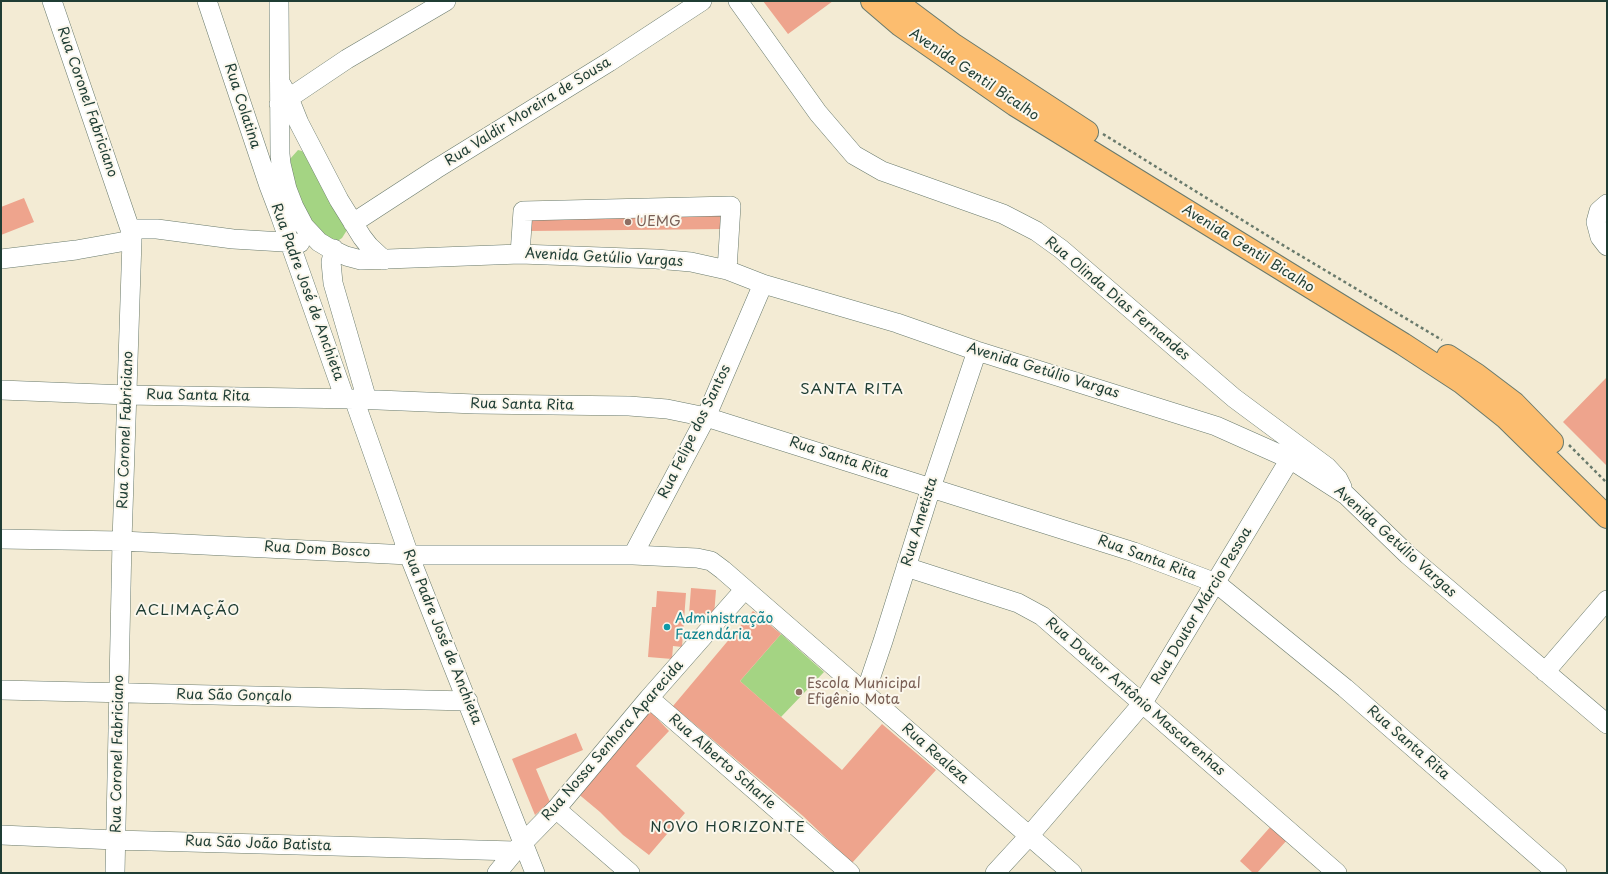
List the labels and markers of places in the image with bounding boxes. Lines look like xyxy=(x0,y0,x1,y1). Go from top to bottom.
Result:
place label: UEMG xyxy=(636,214,681,230)
marker: UEMG xyxy=(623,217,633,227)
place label: Administração Fazendária xyxy=(675,611,773,644)
marker: Administração Fazendária xyxy=(662,622,672,632)
place label: Escola Municipal Efigênio Mota xyxy=(807,676,921,708)
marker: Escola Municipal Efigênio Mota xyxy=(794,687,804,697)

